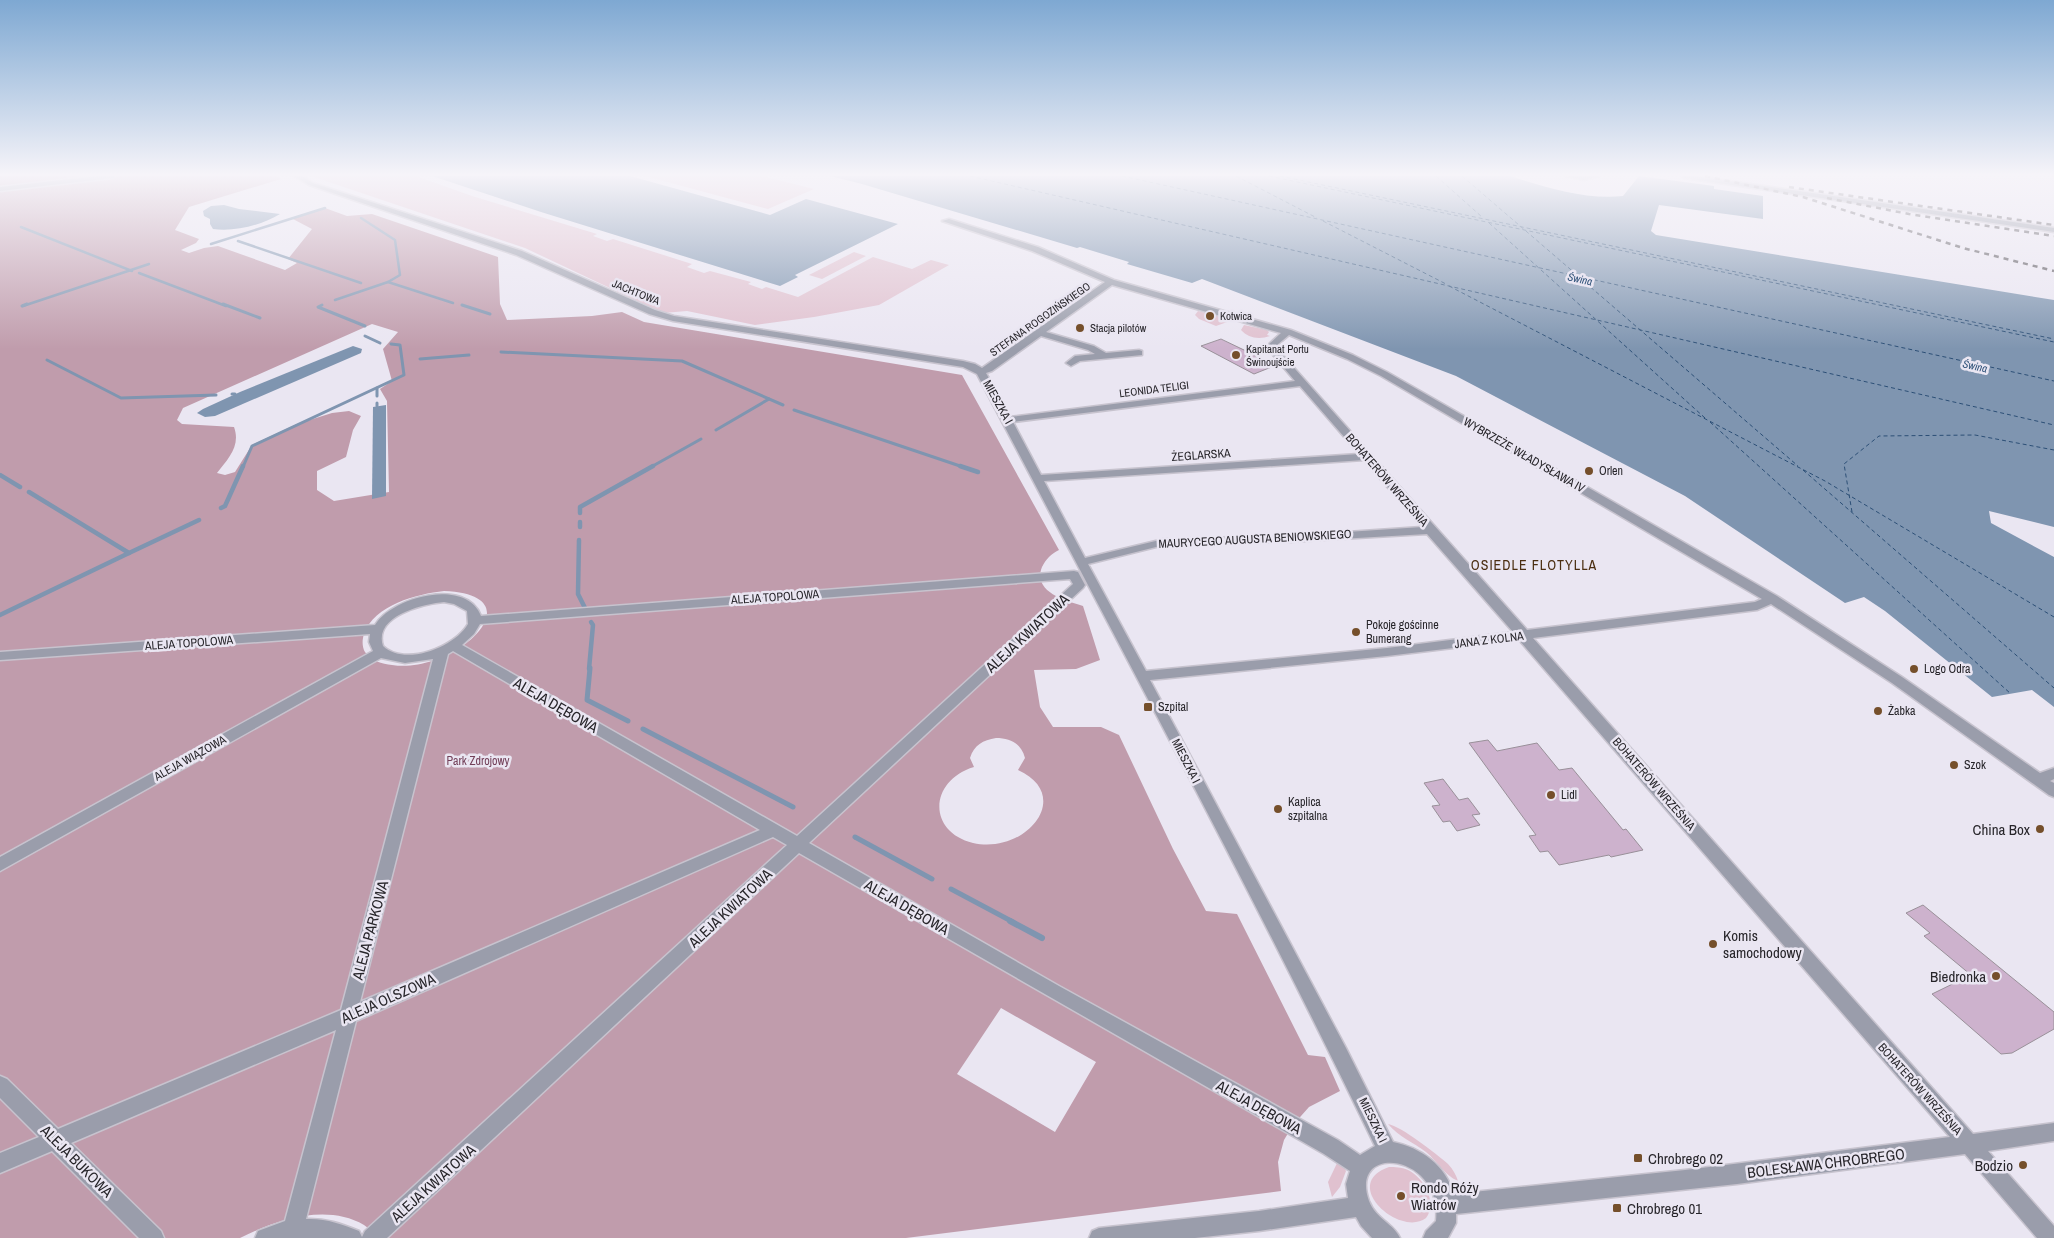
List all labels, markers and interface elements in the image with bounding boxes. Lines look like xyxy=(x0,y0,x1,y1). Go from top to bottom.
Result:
water label: Świna xyxy=(1566,270,1594,288)
street label: JACHTOWA xyxy=(610,276,663,308)
street label: STEFANA ROGOZIŃSKIEGO xyxy=(987,279,1093,359)
place label: Kotwica xyxy=(1220,309,1252,323)
marker: Kotwica xyxy=(1204,310,1216,322)
place label: Stacja pilotów xyxy=(1090,321,1147,335)
marker: Stacja pilotów xyxy=(1074,322,1086,334)
place label: Kapitanat Portu Świnoujście xyxy=(1246,342,1309,369)
marker: Kapitanat Portu Świnoujście xyxy=(1230,349,1242,361)
water label: Świna xyxy=(1961,357,1989,375)
street label: MIESZKA I xyxy=(979,377,1017,427)
street label: LEONIDA TELIGI xyxy=(1118,378,1190,400)
street label: WYBRZEŻE WŁADYSŁAWA IV xyxy=(1460,414,1588,497)
street label: BOHATERÓW WRZEŚNIA xyxy=(1342,430,1432,530)
street label: ŻEGLARSKA xyxy=(1171,445,1231,465)
place label: Orlen xyxy=(1599,463,1623,479)
marker: Orlen xyxy=(1583,465,1595,477)
street label: MAURYCEGO AUGUSTA BENIOWSKIEGO xyxy=(1158,526,1352,552)
district label: OSIEDLE FLOTYLLA xyxy=(1471,556,1597,574)
street label: ALEJA TOPOLOWA xyxy=(729,586,820,608)
street label: ALEJA KWIATOWA xyxy=(980,588,1074,678)
place label: Pokoje gościnne Bumerang xyxy=(1366,617,1439,647)
marker: Pokoje gościnne Bumerang xyxy=(1350,626,1362,638)
street label: JANA Z KOLNA xyxy=(1454,628,1525,652)
street label: ALEJA TOPOLOWA xyxy=(143,632,234,654)
place label: Logo Odra xyxy=(1924,661,1971,677)
marker: Logo Odra xyxy=(1908,663,1920,675)
street label: ALEJA DĘBOWA xyxy=(509,672,603,738)
place label: Szpital xyxy=(1158,699,1188,715)
marker: Szpital xyxy=(1142,701,1154,713)
place label: Żabka xyxy=(1888,703,1916,719)
marker: Żabka xyxy=(1872,705,1884,717)
street label: ALEJA WIĄZOWA xyxy=(150,731,229,785)
street label: BOHATERÓW WRZEŚNIA xyxy=(1609,734,1699,834)
street label: MIESZKA I xyxy=(1168,736,1204,786)
park label: Park Zdrojowy xyxy=(447,753,510,769)
place label: Szok xyxy=(1964,757,1986,773)
marker: Szok xyxy=(1948,759,1960,771)
place label: Lidl xyxy=(1561,787,1577,803)
marker: Lidl xyxy=(1545,789,1557,801)
place label: Kaplica szpitalna xyxy=(1288,794,1328,824)
marker: Kaplica szpitalna xyxy=(1272,803,1284,815)
place label: China Box xyxy=(1973,819,2031,840)
marker: China Box xyxy=(2034,823,2046,835)
street label: ALEJA KWIATOWA xyxy=(683,863,777,953)
street label: ALEJA DĘBOWA xyxy=(860,874,954,940)
street label: ALEJA PARKOWA xyxy=(346,877,394,983)
place label: Komis samochodowy xyxy=(1723,925,1802,963)
marker: Komis samochodowy xyxy=(1707,938,1719,950)
place label: Biedronka xyxy=(1930,966,1986,987)
street label: ALEJA OLSZOWA xyxy=(336,967,439,1029)
marker: Biedronka xyxy=(1990,970,2002,982)
street label: BOHATERÓW WRZEŚNIA xyxy=(1874,1040,1966,1139)
street label: ALEJA DĘBOWA xyxy=(1212,1074,1306,1139)
street label: MIESZKA I xyxy=(1355,1095,1391,1145)
street label: ALEJA BUKOWA xyxy=(35,1119,118,1202)
street label: ALEJA KWIATOWA xyxy=(385,1139,480,1227)
street label: BOLESŁAWA CHROBREGO xyxy=(1746,1143,1906,1183)
place label: Chrobrego 02 xyxy=(1648,1148,1723,1169)
marker: Chrobrego 02 xyxy=(1632,1152,1644,1164)
place label: Bodzio xyxy=(1975,1155,2013,1176)
marker: Bodzio xyxy=(2017,1159,2029,1171)
place label: Rondo Róży Wiatrów xyxy=(1411,1177,1480,1215)
marker: Rondo Róży Wiatrów xyxy=(1395,1190,1407,1202)
place label: Chrobrego 01 xyxy=(1627,1198,1702,1219)
marker: Chrobrego 01 xyxy=(1611,1202,1623,1214)

